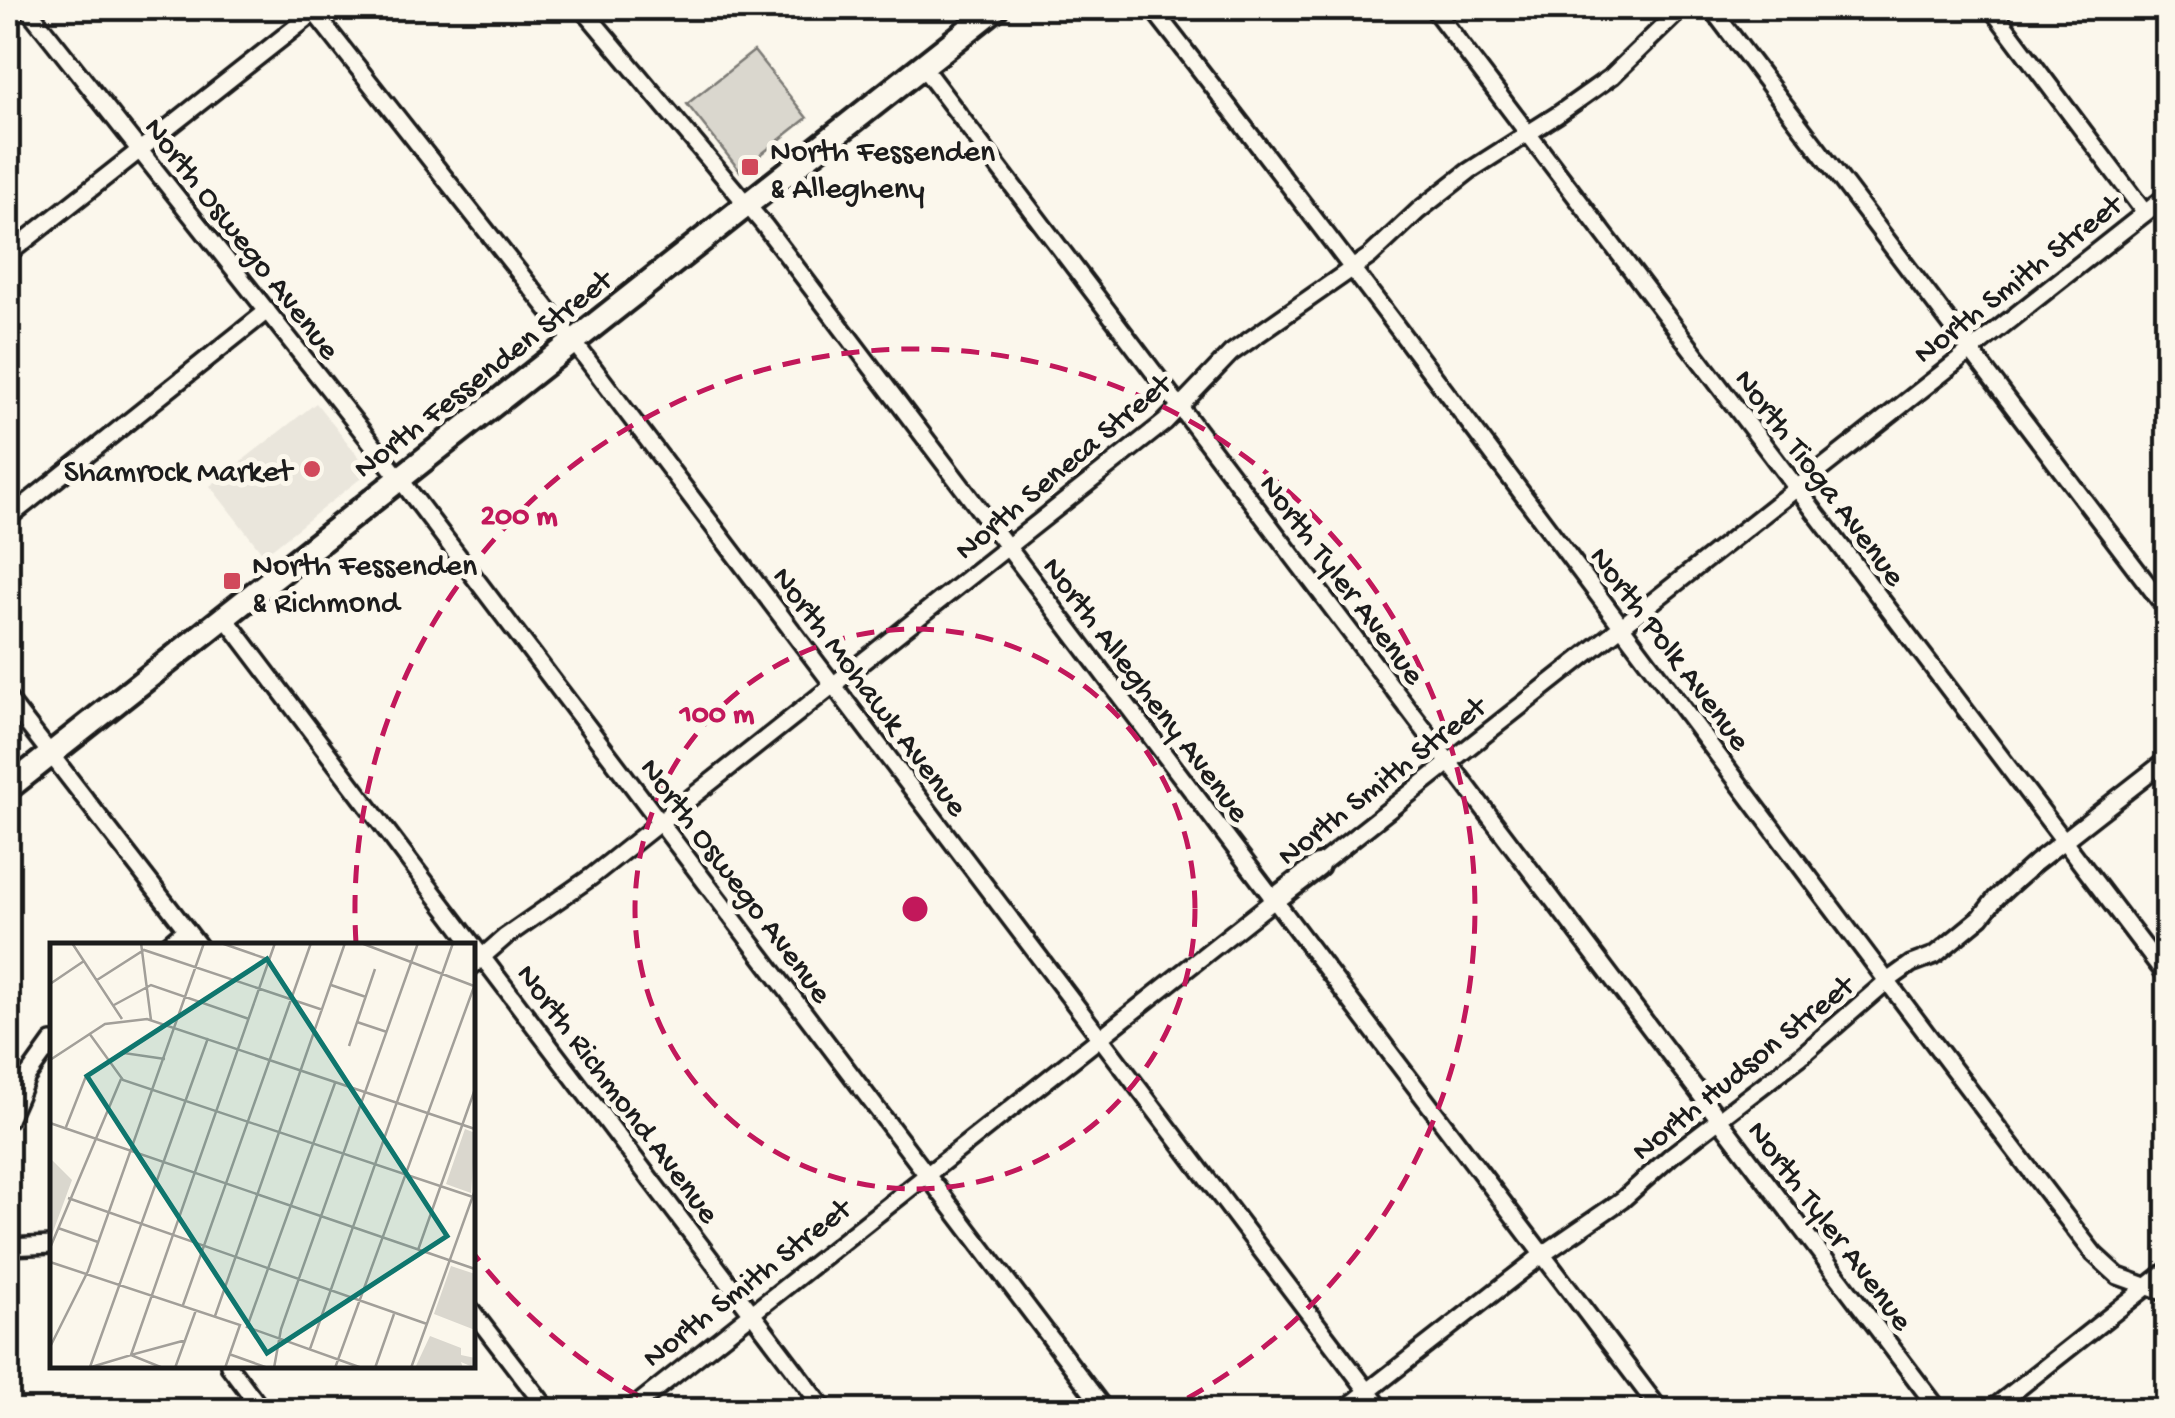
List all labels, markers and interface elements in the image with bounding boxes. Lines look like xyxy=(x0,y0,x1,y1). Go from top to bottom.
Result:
street label: North Oswego Avenue xyxy=(133,111,347,369)
place label: North Fessenden & Allegheny xyxy=(770,135,995,210)
marker: North Fessenden & Allegheny xyxy=(739,156,761,178)
street label: North Smith Street xyxy=(1907,186,2133,374)
street label: North Fessenden Street xyxy=(347,261,623,489)
street label: North Tioga Avenue xyxy=(1724,363,1912,596)
street label: North Seneca Street xyxy=(948,365,1183,571)
place label: Shamrock Market xyxy=(64,455,295,493)
marker: Shamrock Market xyxy=(301,458,323,480)
street label: North Tyler Avenue xyxy=(1249,468,1432,694)
text: 200 m xyxy=(480,501,558,536)
street label: North Polk Avenue xyxy=(1579,540,1758,760)
place label: North Fessenden & Richmond xyxy=(252,549,477,624)
street label: North Allegheny Avenue xyxy=(1032,551,1257,832)
street label: North Mohawk Avenue xyxy=(762,560,975,826)
marker: North Fessenden & Richmond xyxy=(221,570,243,592)
street label: North Smith Street xyxy=(1271,688,1497,876)
text: 100 m xyxy=(679,699,755,734)
street label: North Oswego Avenue xyxy=(629,752,839,1013)
centre of rings xyxy=(897,891,933,927)
inset map xyxy=(50,943,475,1368)
street label: North Richmond Avenue xyxy=(506,958,726,1233)
street label: North Hudson Street xyxy=(1625,967,1865,1171)
street label: North Tyler Avenue xyxy=(1737,1114,1920,1340)
street label: North Smith Street xyxy=(636,1190,862,1378)

